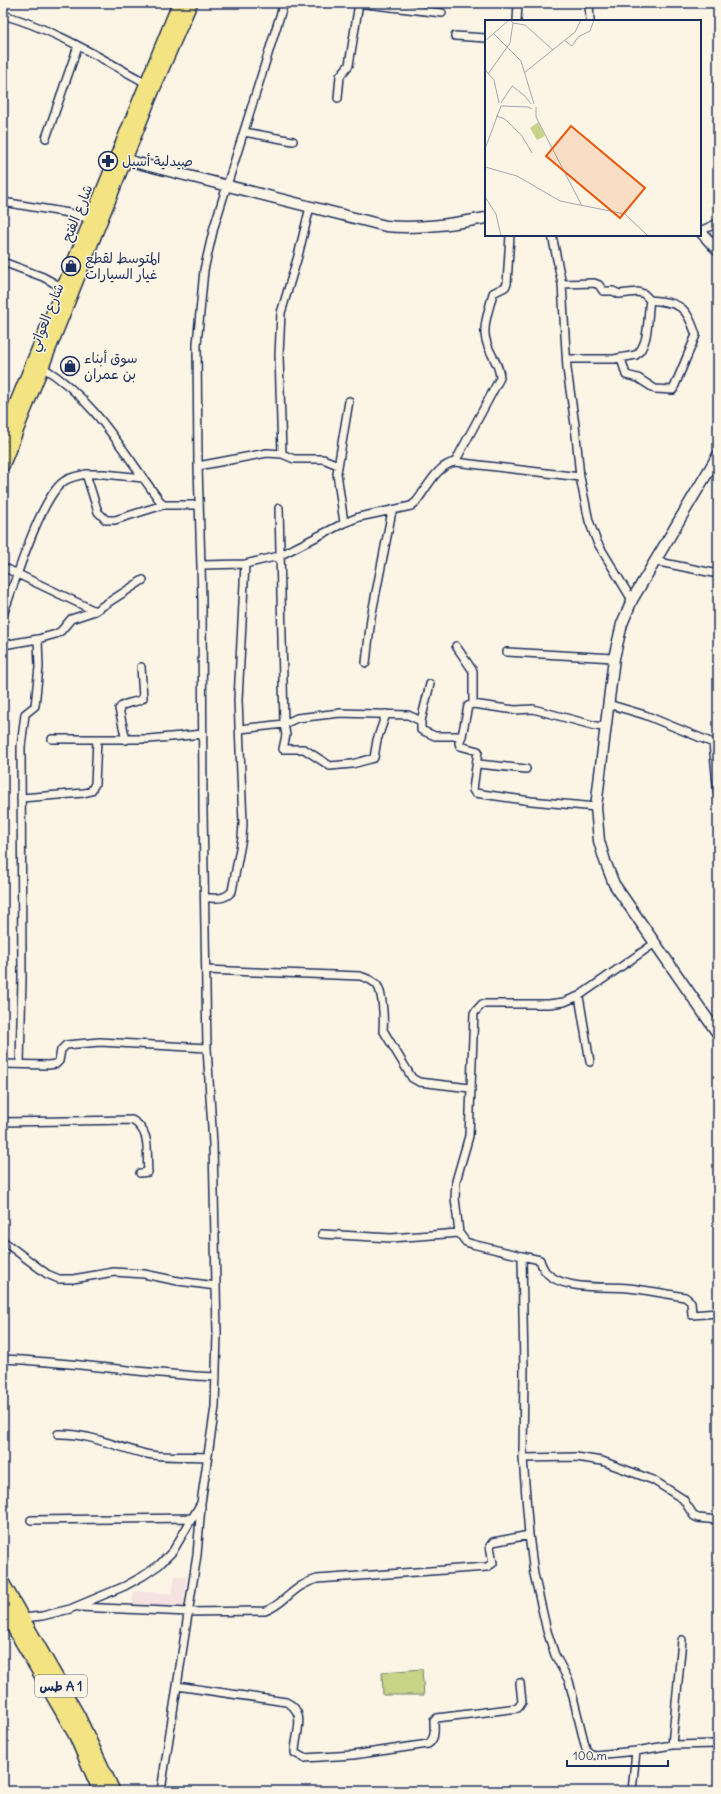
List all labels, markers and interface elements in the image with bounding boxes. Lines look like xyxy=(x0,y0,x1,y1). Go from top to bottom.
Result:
inset map xyxy=(485,20,701,236)
pharmacy icon: صيدلية أسيل xyxy=(97,150,119,172)
place label: صيدلية أسيل xyxy=(122,152,193,170)
street label: شارع الفتح xyxy=(57,182,97,245)
place label: المتوسط لقطع غيار السيارات xyxy=(85,249,161,283)
shop icon: المتوسط لقطع غيار السيارات xyxy=(60,255,82,277)
street label: شارع العواتي xyxy=(24,280,72,355)
place label: سوق أبناء بن عمران xyxy=(84,349,138,383)
shop icon: سوق أبناء بن عمران xyxy=(59,355,81,377)
road number: طس A 1 xyxy=(35,1675,87,1697)
scale bar xyxy=(567,1742,668,1768)
text: 100 m xyxy=(573,1748,607,1763)

